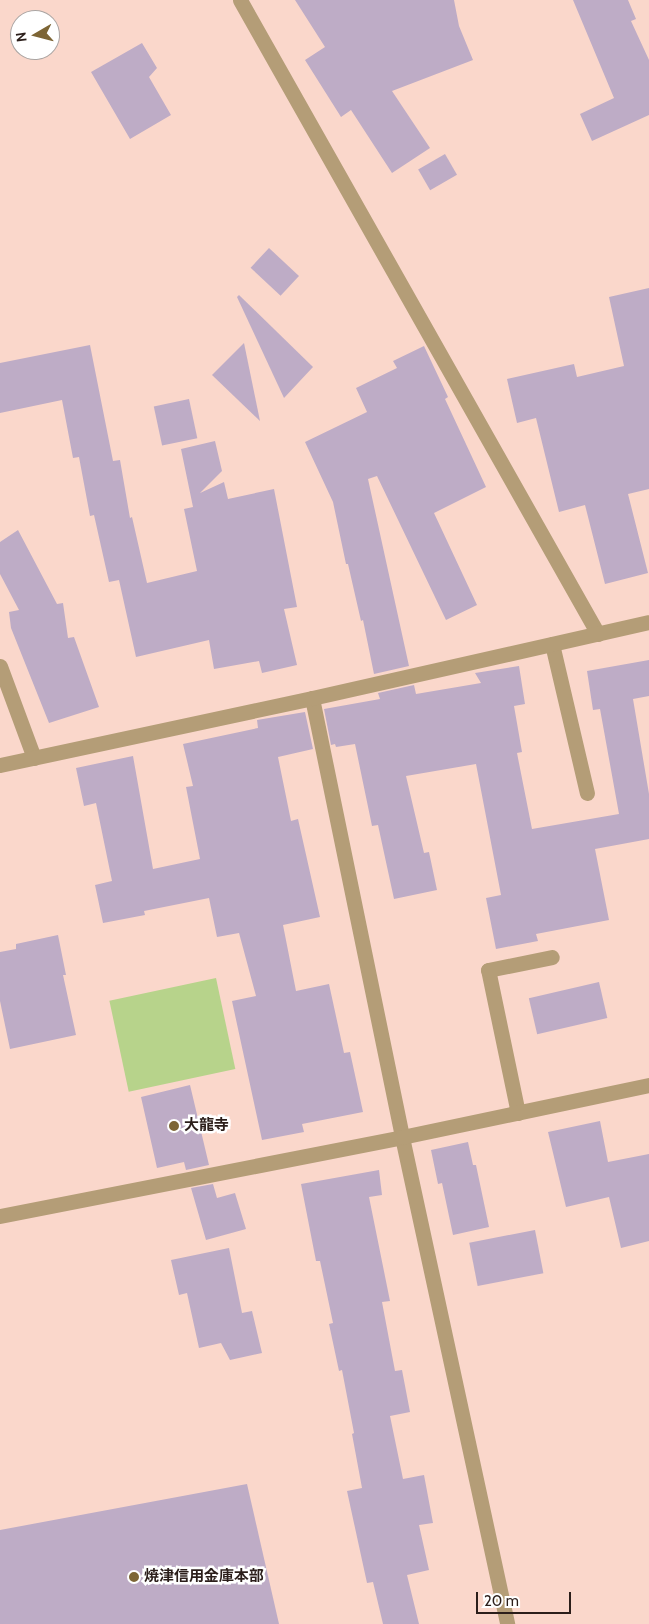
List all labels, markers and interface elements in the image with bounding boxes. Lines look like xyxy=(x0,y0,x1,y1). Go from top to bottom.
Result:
north arrow xyxy=(10,10,60,60)
text: N xyxy=(12,31,31,43)
place label: 大龍寺 xyxy=(184,1117,229,1135)
marker: 大龍寺 xyxy=(168,1120,180,1132)
place label: 焼津信用金庫本部 xyxy=(144,1568,264,1586)
marker: 焼津信用金庫本部 xyxy=(128,1571,140,1583)
scale bar xyxy=(479,1582,574,1614)
text: 20 m xyxy=(484,1592,519,1610)

